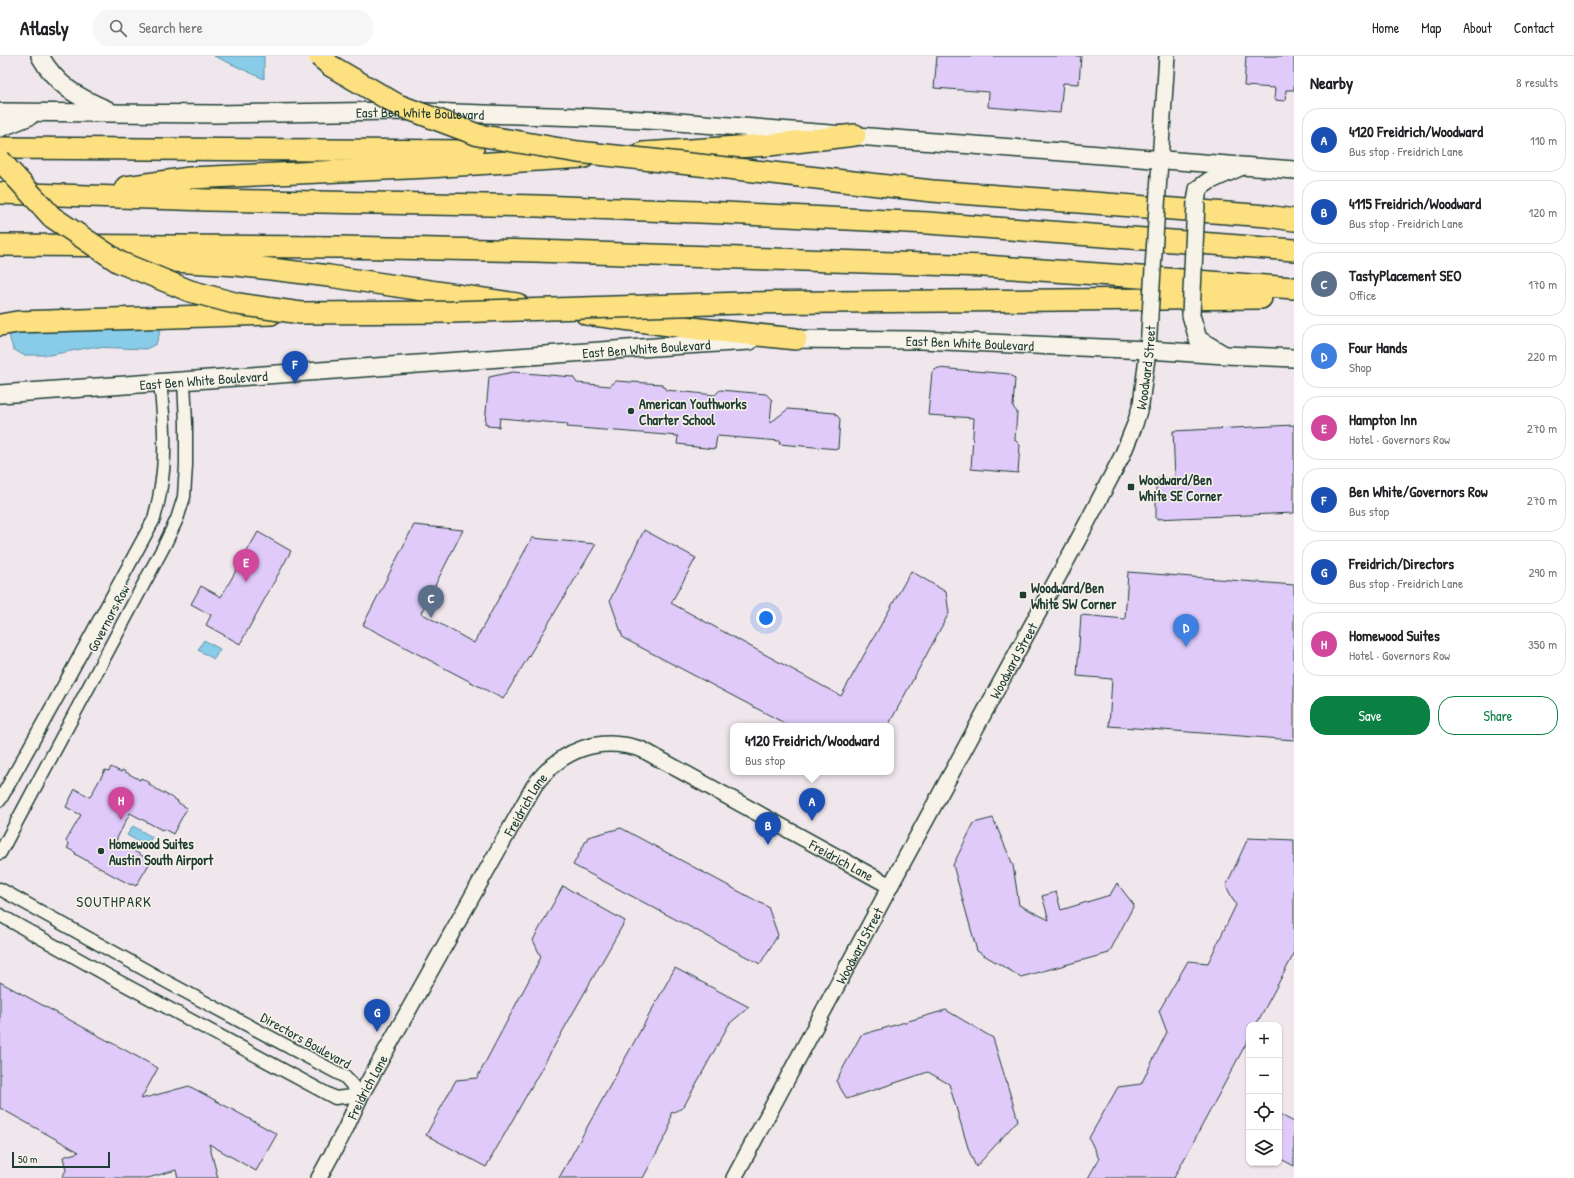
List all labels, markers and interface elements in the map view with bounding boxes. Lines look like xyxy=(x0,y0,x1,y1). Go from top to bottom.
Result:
search box xyxy=(93,10,373,46)
text: Atlasly xyxy=(20,15,69,41)
icon: search xyxy=(107,17,129,39)
text: Search here xyxy=(139,17,203,38)
text: Home xyxy=(1372,18,1399,37)
text: Map xyxy=(1421,18,1441,37)
text: About xyxy=(1463,18,1492,37)
text: Contact xyxy=(1514,18,1554,37)
text: Nearby xyxy=(1310,71,1353,94)
text: 8 results xyxy=(1516,73,1558,91)
street label: East Ben White Boulevard xyxy=(356,101,485,123)
text: 4120 Freidrich/Woodward xyxy=(1349,121,1483,142)
text: A xyxy=(1321,131,1327,149)
text: 110 m xyxy=(1530,131,1557,149)
text: Bus stop · Freidrich Lane xyxy=(1349,142,1463,160)
text: 4115 Freidrich/Woodward xyxy=(1349,193,1481,214)
text: B xyxy=(1321,203,1327,221)
text: 120 m xyxy=(1529,203,1557,221)
text: Bus stop · Freidrich Lane xyxy=(1349,214,1463,232)
text: TastyPlacement SEO xyxy=(1349,265,1461,286)
text: C xyxy=(1320,275,1328,293)
text: 170 m xyxy=(1528,275,1557,293)
text: Office xyxy=(1349,286,1376,304)
street label: Woodward Street xyxy=(1130,325,1159,412)
street label: East Ben White Boulevard xyxy=(906,330,1035,354)
street label: East Ben White Boulevard xyxy=(582,334,711,362)
text: Four Hands xyxy=(1349,337,1407,358)
text: D xyxy=(1321,347,1327,365)
text: 220 m xyxy=(1527,347,1557,365)
pin: F xyxy=(282,351,308,384)
text: Shop xyxy=(1349,358,1371,376)
street label: East Ben White Boulevard xyxy=(139,365,269,393)
place label: American Youthworks Charter School xyxy=(639,394,747,429)
marker: American Youthworks Charter School xyxy=(626,406,636,416)
text: Hampton Inn xyxy=(1349,409,1417,430)
text: E xyxy=(1321,419,1327,437)
text: 270 m xyxy=(1527,419,1557,437)
text: Hotel · Governors Row xyxy=(1349,430,1450,448)
place label: Woodward/Ben White SE Corner xyxy=(1139,470,1223,505)
text: Ben White/Governors Row xyxy=(1349,481,1488,502)
marker: Woodward/Ben White SE Corner xyxy=(1126,482,1136,492)
text: F xyxy=(1322,491,1326,509)
text: 270 m xyxy=(1527,491,1557,509)
text: Bus stop xyxy=(1349,502,1389,520)
pin: E xyxy=(233,549,259,582)
text: Freidrich/Directors xyxy=(1349,553,1454,574)
text: G xyxy=(1321,563,1327,581)
text: 290 m xyxy=(1528,563,1557,581)
text: Bus stop · Freidrich Lane xyxy=(1349,574,1463,592)
place label: Woodward/Ben White SW Corner xyxy=(1031,578,1117,613)
street label: Governors Row xyxy=(82,581,134,655)
pin: C xyxy=(418,585,444,618)
marker: Woodward/Ben White SW Corner xyxy=(1018,590,1028,600)
your location xyxy=(756,608,776,628)
pin: D xyxy=(1173,614,1199,647)
street label: Woodward Street xyxy=(984,619,1041,702)
text: Homewood Suites xyxy=(1349,625,1440,646)
text: H xyxy=(1321,635,1327,653)
text: 350 m xyxy=(1528,635,1557,653)
text: Hotel · Governors Row xyxy=(1349,646,1450,664)
button: Save xyxy=(1310,696,1430,735)
button: Share xyxy=(1438,696,1558,735)
popup xyxy=(730,723,894,775)
text: 4120 Freidrich/Woodward xyxy=(745,730,879,751)
text: Bus stop xyxy=(745,751,785,769)
street label: Freidrich Lane xyxy=(498,768,551,840)
pin: H xyxy=(108,787,134,820)
pin: A xyxy=(799,788,825,821)
pin: B xyxy=(755,812,781,845)
place label: Homewood Suites Austin South Airport xyxy=(109,834,214,871)
street label: Freidrich Lane xyxy=(805,834,878,885)
marker: Homewood Suites Austin South Airport xyxy=(96,846,106,856)
district label: SOUTHPARK xyxy=(76,891,152,912)
street label: Woodward Street xyxy=(830,904,887,987)
pin: G xyxy=(364,999,390,1032)
street label: Directors Boulevard xyxy=(258,1007,355,1073)
map controls xyxy=(1246,1022,1282,1166)
button: + xyxy=(1246,1022,1282,1058)
street label: Freidrich Lane xyxy=(341,1051,392,1123)
button: − xyxy=(1246,1058,1282,1094)
button: locate xyxy=(1246,1094,1282,1130)
button: layers xyxy=(1246,1130,1282,1166)
scale bar xyxy=(12,1150,110,1169)
text: 50 m xyxy=(18,1152,38,1166)

